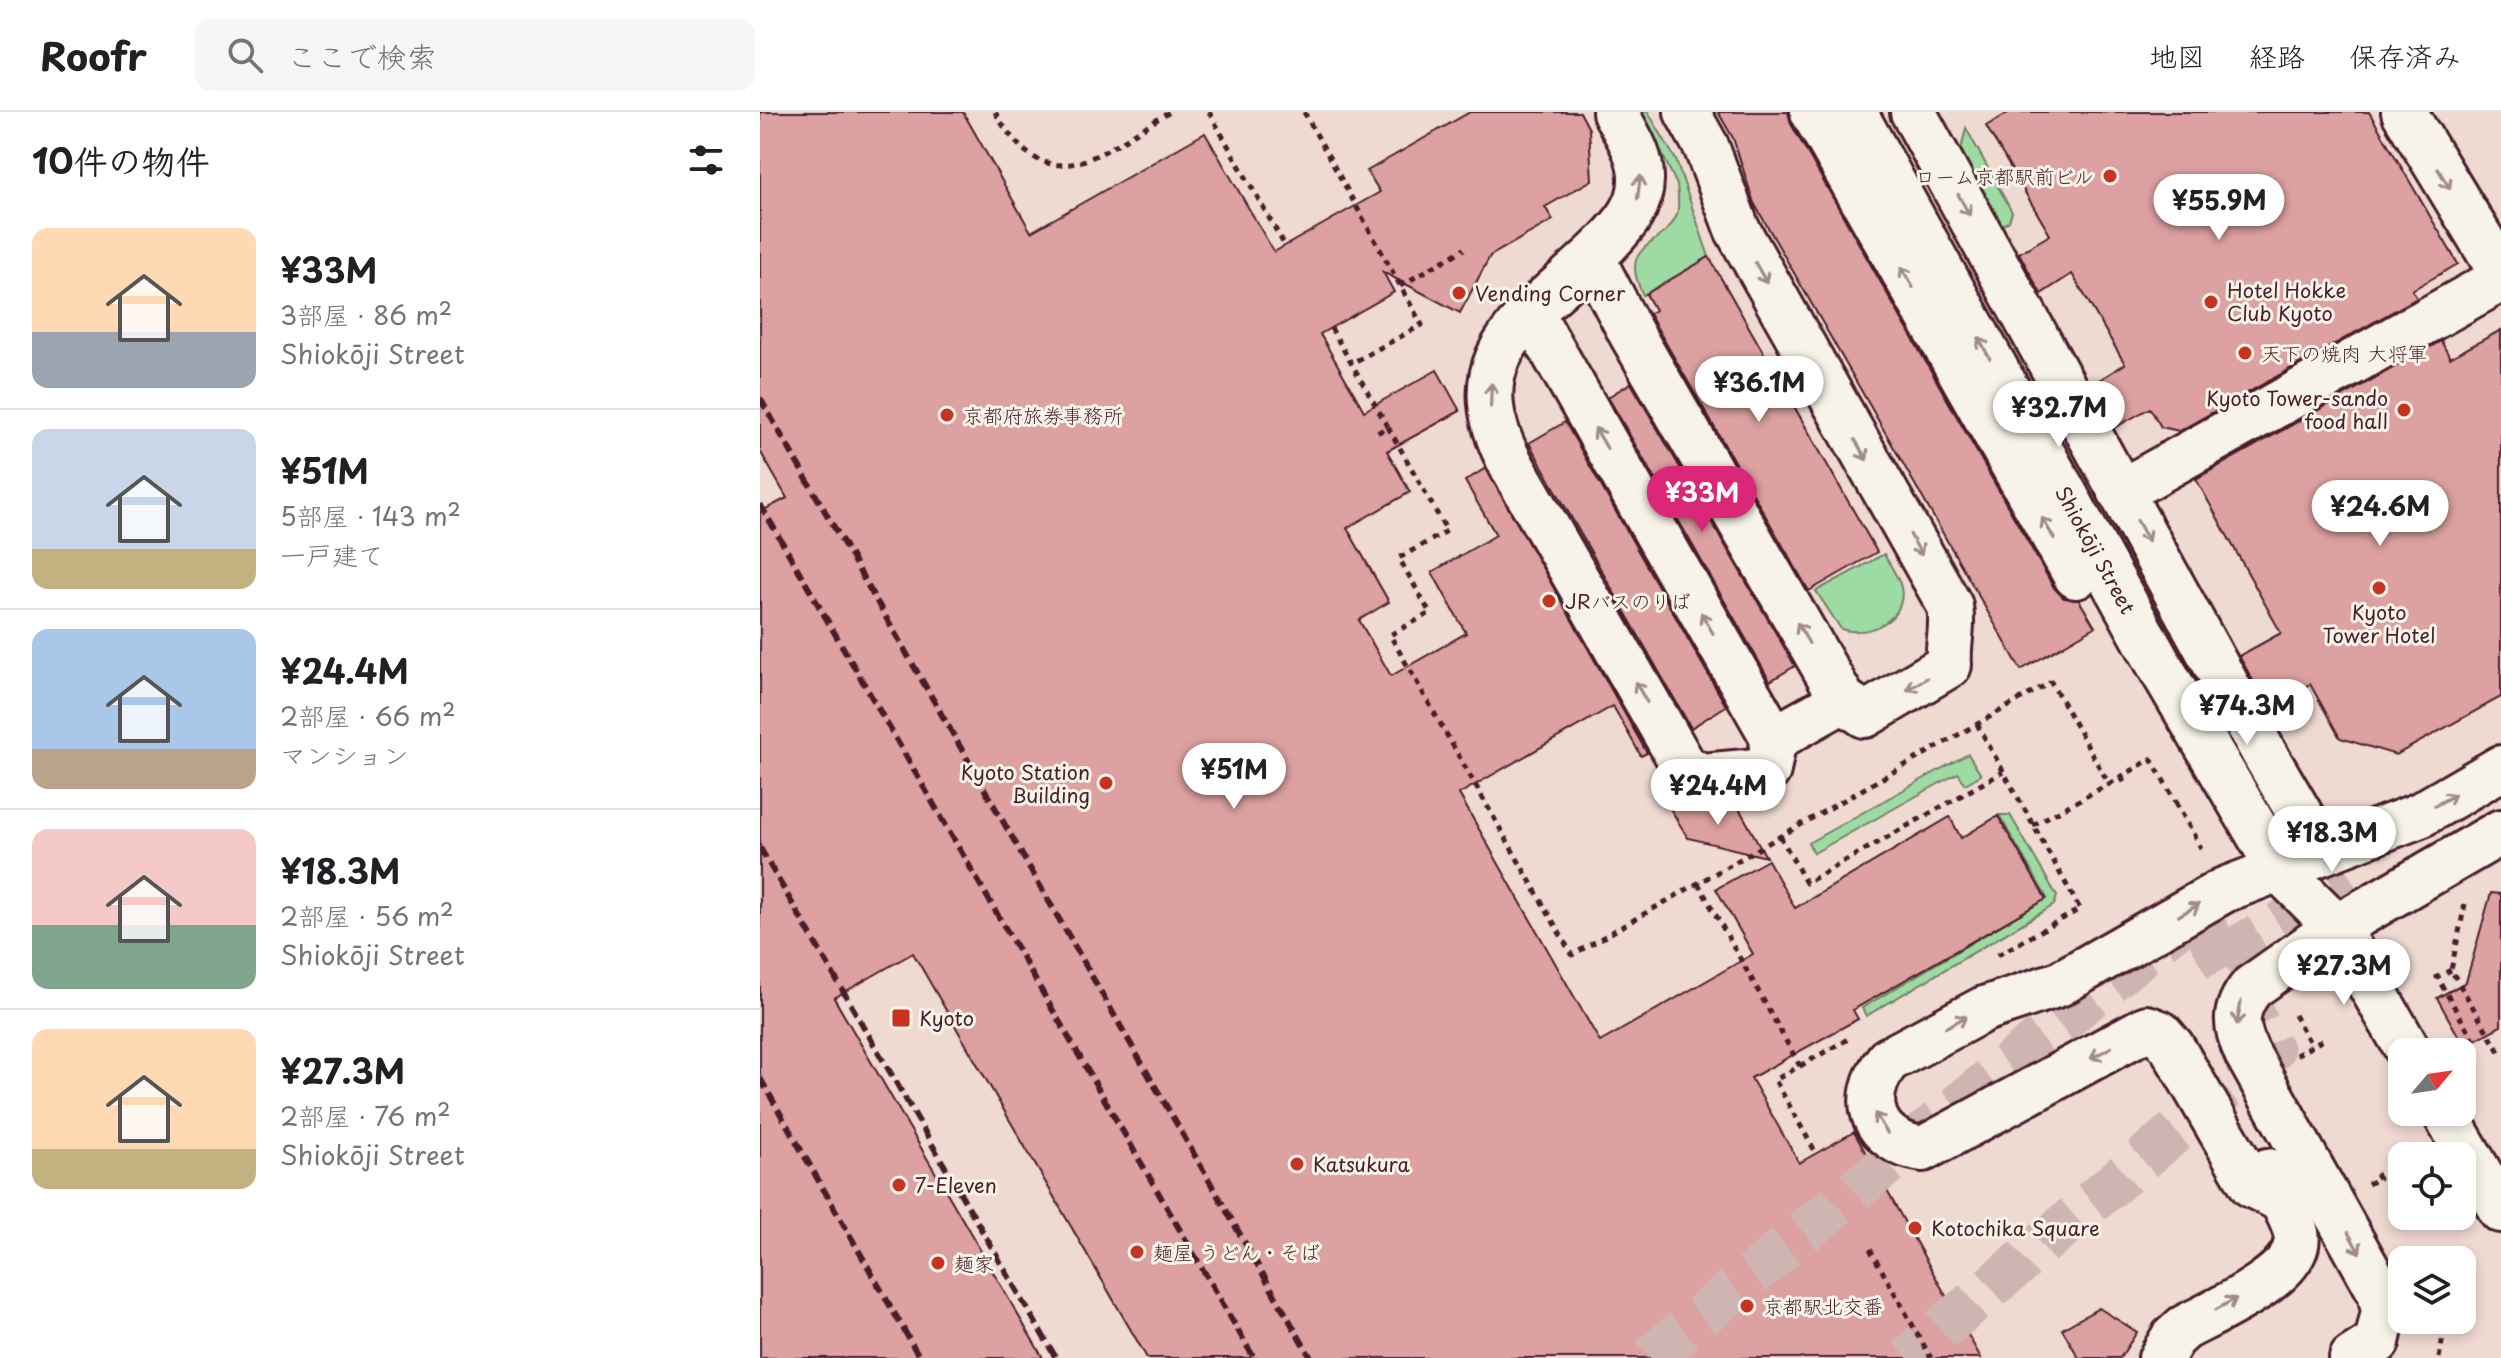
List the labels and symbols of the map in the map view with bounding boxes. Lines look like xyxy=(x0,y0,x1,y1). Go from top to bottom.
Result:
place label: ローム京都駅前ビル xyxy=(1915,161,2094,191)
marker: ローム京都駅前ビル xyxy=(2101,167,2119,185)
one-way arrow xyxy=(2437,167,2453,190)
one-way arrow xyxy=(1631,174,1646,201)
pin: ¥55.9M xyxy=(2154,174,2284,242)
one-way arrow xyxy=(1956,193,1972,216)
one-way arrow xyxy=(1754,261,1770,284)
one-way arrow xyxy=(1899,266,1914,290)
place label: Hotel Hokke Club Kyoto xyxy=(2227,275,2346,328)
place label: Vending Corner xyxy=(1475,278,1626,308)
marker: Vending Corner xyxy=(1450,284,1468,302)
marker: Hotel Hokke Club Kyoto xyxy=(2202,293,2220,311)
one-way arrow xyxy=(1976,336,1991,360)
place label: 天下の焼肉 大将軍 xyxy=(2261,338,2428,368)
marker: 天下の焼肉 大将軍 xyxy=(2236,344,2254,362)
pin: ¥36.1M xyxy=(1694,356,1824,424)
pin: ¥32.7M xyxy=(1994,381,2124,449)
one-way arrow xyxy=(1484,382,1499,409)
place label: Kyoto Tower-sando food hall xyxy=(2206,383,2388,436)
place label: 京都府旅券事務所 xyxy=(963,400,1123,430)
marker: Kyoto Tower-sando food hall xyxy=(2395,401,2413,419)
marker: 京都府旅券事務所 xyxy=(938,406,956,424)
one-way arrow xyxy=(1593,426,1608,450)
one-way arrow xyxy=(1854,437,1869,461)
pin: ¥33M xyxy=(1655,466,1749,534)
street label: Shiokōji Street xyxy=(2048,480,2143,619)
pin: ¥24.6M xyxy=(2315,480,2445,548)
one-way arrow xyxy=(2040,517,2056,540)
one-way arrow xyxy=(2135,519,2151,543)
one-way arrow xyxy=(1908,533,1924,556)
marker: Kyoto Tower Hotel xyxy=(2370,579,2388,597)
place label: JRバスのりば xyxy=(1565,586,1691,616)
marker: JRバスのりば xyxy=(1540,592,1558,610)
place label: Kyoto Tower Hotel xyxy=(2323,597,2435,650)
one-way arrow xyxy=(1699,612,1715,635)
one-way arrow xyxy=(1795,622,1811,645)
one-way arrow xyxy=(1906,676,1929,692)
pin: ¥74.3M xyxy=(2182,679,2312,747)
one-way arrow xyxy=(1633,681,1649,704)
pin: ¥51M xyxy=(1187,743,1281,811)
place label: Kyoto Station Building xyxy=(960,757,1090,810)
pin: ¥24.4M xyxy=(1653,759,1783,827)
marker: Kyoto Station Building xyxy=(1097,774,1115,792)
one-way arrow xyxy=(2433,792,2457,807)
pin: ¥18.3M xyxy=(2267,806,2397,874)
one-way arrow xyxy=(2177,902,2200,918)
pin: ¥27.3M xyxy=(2279,939,2409,1007)
one-way arrow xyxy=(2231,1000,2246,1026)
place label: Kyoto xyxy=(919,1003,974,1033)
marker: Kyoto xyxy=(890,1007,912,1029)
one-way arrow xyxy=(1944,1014,1967,1030)
north arrow xyxy=(2388,1038,2476,1126)
one-way arrow xyxy=(2089,1046,2113,1062)
one-way arrow xyxy=(1872,1113,1889,1135)
place label: Katsukura xyxy=(1313,1149,1411,1179)
marker: Katsukura xyxy=(1288,1155,1306,1173)
place label: 7-Eleven xyxy=(915,1170,997,1200)
marker: 7-Eleven xyxy=(890,1176,908,1194)
place label: Kotochika Square xyxy=(1931,1213,2100,1243)
marker: Kotochika Square xyxy=(1906,1219,1924,1237)
one-way arrow xyxy=(2347,1230,2362,1254)
place label: 麺屋 うどん・そば xyxy=(1153,1237,1320,1267)
marker: 麺屋 うどん・そば xyxy=(1128,1243,1146,1261)
place label: 麺家 xyxy=(954,1248,994,1278)
marker: 麺家 xyxy=(929,1254,947,1272)
place label: 京都駅北交番 xyxy=(1763,1291,1883,1321)
one-way arrow xyxy=(2214,1296,2238,1311)
marker: 京都駅北交番 xyxy=(1738,1297,1756,1315)

